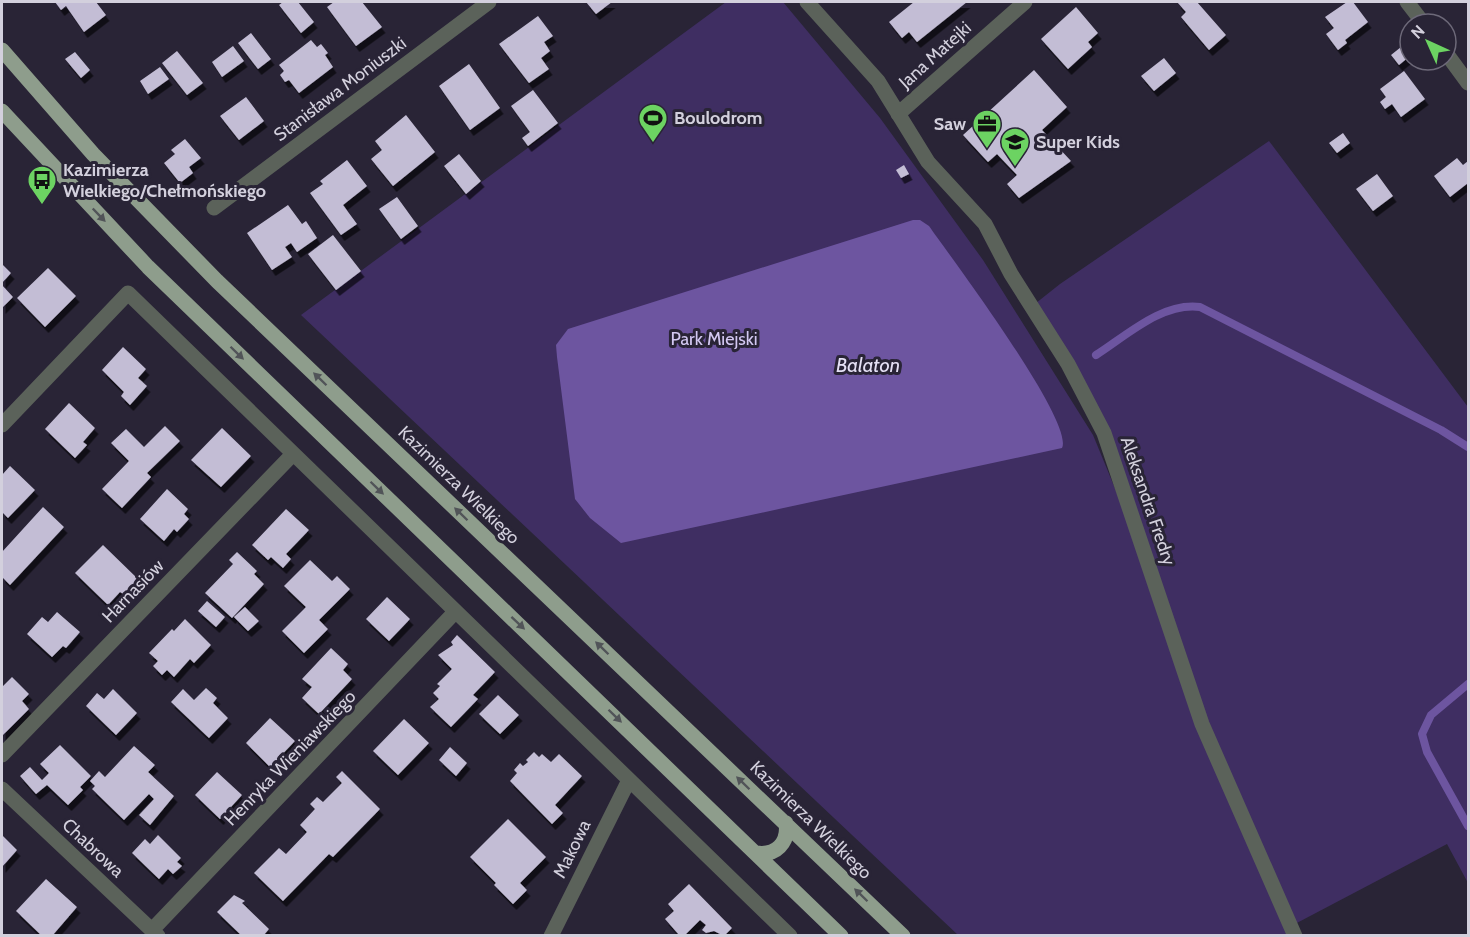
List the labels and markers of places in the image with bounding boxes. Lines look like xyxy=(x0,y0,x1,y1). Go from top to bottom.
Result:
sports icon: Boulodrom xyxy=(637,102,669,144)
place label: Boulodrom xyxy=(674,107,762,129)
office icon: Saw xyxy=(971,108,1003,150)
place label: Saw xyxy=(934,113,966,135)
school or university icon: Super Kids xyxy=(999,126,1031,168)
place label: Super Kids xyxy=(1036,131,1120,153)
place label: Kazimierza Wielkiego/Chełmońskiego xyxy=(63,159,266,202)
bus stop icon: Kazimierza Wielkiego/Chełmońskiego xyxy=(26,164,58,206)

